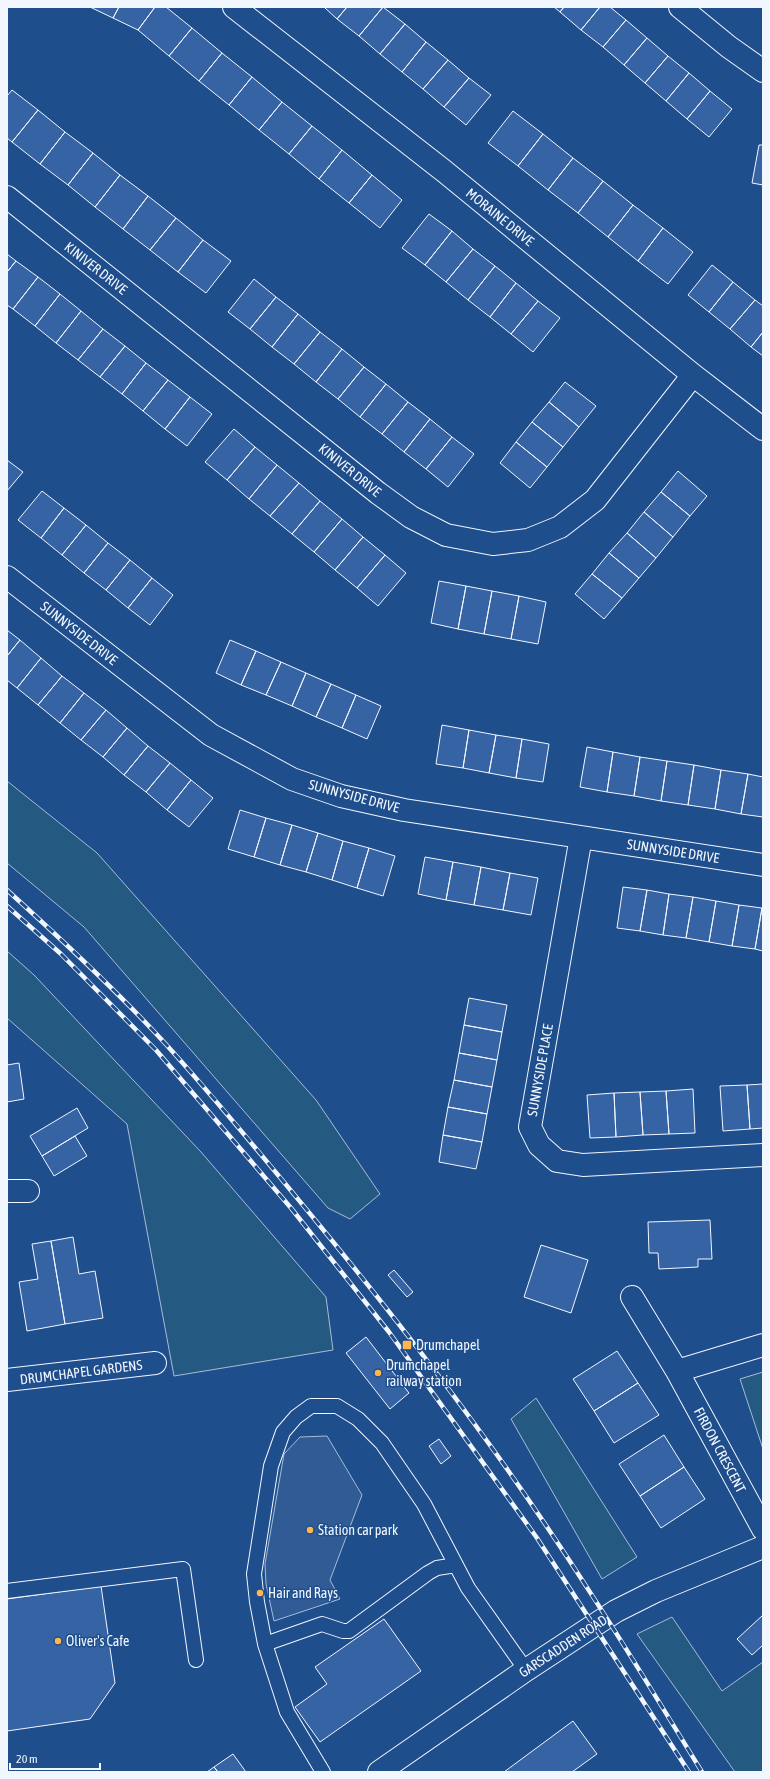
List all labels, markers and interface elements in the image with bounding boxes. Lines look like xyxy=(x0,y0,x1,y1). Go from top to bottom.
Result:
street label: MORAINE DRIVE xyxy=(463,185,537,249)
street label: KINIVER DRIVE xyxy=(61,239,131,297)
street label: KINIVER DRIVE xyxy=(316,440,384,500)
street label: SUNNYSIDE DRIVE xyxy=(37,598,121,668)
street label: SUNNYSIDE DRIVE xyxy=(307,776,401,816)
street label: SUNNYSIDE DRIVE xyxy=(626,836,720,866)
street label: SUNNYSIDE PLACE xyxy=(524,1023,556,1117)
place label: Drumchapel xyxy=(416,1337,480,1353)
marker: Drumchapel xyxy=(401,1339,413,1351)
street label: DRUMCHAPEL GARDENS xyxy=(19,1357,143,1387)
place label: Drumchapel railway station xyxy=(386,1357,462,1389)
marker: Drumchapel railway station xyxy=(373,1368,383,1378)
street label: FIRDON CRESCENT xyxy=(691,1405,749,1495)
place label: Station car park xyxy=(318,1522,398,1538)
marker: Station car park xyxy=(305,1525,315,1535)
place label: Hair and Rays xyxy=(268,1585,338,1601)
marker: Hair and Rays xyxy=(255,1588,265,1598)
street label: GARSCADDEN ROAD xyxy=(516,1611,610,1680)
place label: Oliver's Cafe xyxy=(66,1633,129,1649)
marker: Oliver's Cafe xyxy=(53,1636,63,1646)
scale bar xyxy=(10,1745,100,1771)
text: 20 m xyxy=(16,1752,38,1766)

